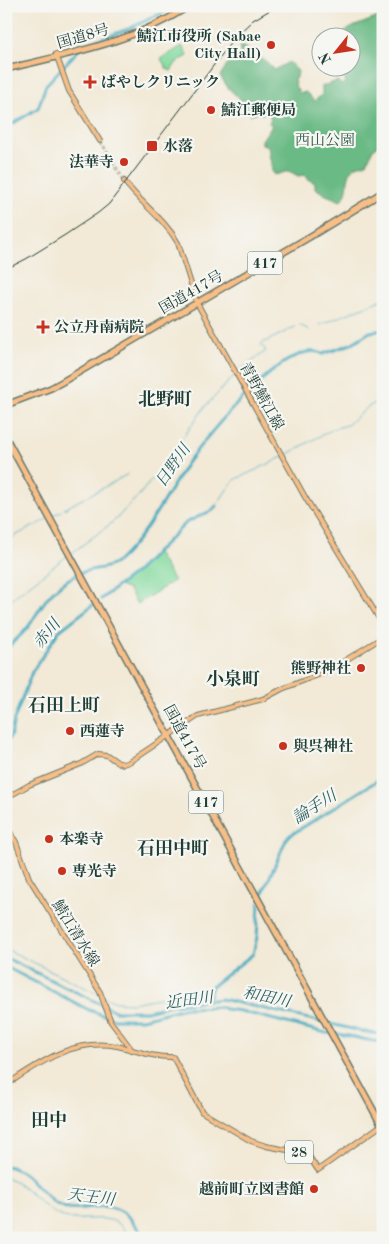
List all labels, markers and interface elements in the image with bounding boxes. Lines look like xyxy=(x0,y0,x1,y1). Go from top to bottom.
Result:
street label: 国道8号 xyxy=(55,21,111,52)
place label: 鯖江市役所 (Sabae City Hall) xyxy=(137,27,261,62)
north arrow xyxy=(312,28,362,78)
marker: 鯖江市役所 (Sabae City Hall) xyxy=(265,39,277,51)
text: N xyxy=(317,50,334,66)
place label: ばやしクリニック xyxy=(101,74,220,91)
marker: ばやしクリニック xyxy=(83,75,97,89)
place label: 鯖江郵便局 xyxy=(221,101,296,119)
marker: 鯖江郵便局 xyxy=(205,104,217,116)
park label: 西山公園 xyxy=(295,132,355,149)
place label: 水落 xyxy=(163,138,193,155)
marker: 水落 xyxy=(145,139,159,153)
place label: 法華寺 xyxy=(69,153,114,171)
marker: 法華寺 xyxy=(118,156,130,168)
road number: 417 xyxy=(248,252,282,274)
street label: 国道417号 xyxy=(156,267,226,318)
place label: 公立丹南病院 xyxy=(54,319,144,336)
marker: 公立丹南病院 xyxy=(36,320,50,334)
street label: 青野鯖江線 xyxy=(236,359,287,433)
district label: 北野町 xyxy=(138,390,192,409)
water label: 日野川 xyxy=(152,440,195,490)
water label: 赤川 xyxy=(30,614,65,652)
place label: 熊野神社 xyxy=(291,660,351,677)
marker: 熊野神社 xyxy=(355,662,367,674)
district label: 小泉町 xyxy=(206,669,260,689)
district label: 石田上町 xyxy=(28,695,100,715)
street label: 国道417号 xyxy=(160,702,209,772)
place label: 西蓮寺 xyxy=(80,723,125,740)
marker: 西蓮寺 xyxy=(64,725,76,737)
place label: 與呉神社 xyxy=(293,738,353,755)
marker: 與呉神社 xyxy=(277,740,289,752)
water label: 論手川 xyxy=(289,785,341,827)
road number: 417 xyxy=(188,790,224,814)
place label: 本楽寺 xyxy=(59,831,104,848)
marker: 本楽寺 xyxy=(43,833,55,845)
district label: 石田中町 xyxy=(137,838,209,858)
place label: 専光寺 xyxy=(72,863,117,880)
marker: 専光寺 xyxy=(56,865,68,877)
street label: 鯖江清水線 xyxy=(48,897,103,970)
water label: 和田川 xyxy=(241,983,294,1011)
water label: 近田川 xyxy=(164,988,216,1012)
district label: 田中 xyxy=(31,1110,67,1130)
road number: 28 xyxy=(285,1140,313,1164)
place label: 越前町立図書館 xyxy=(199,1181,304,1198)
marker: 越前町立図書館 xyxy=(308,1183,320,1195)
water label: 天王川 xyxy=(66,1186,118,1209)

